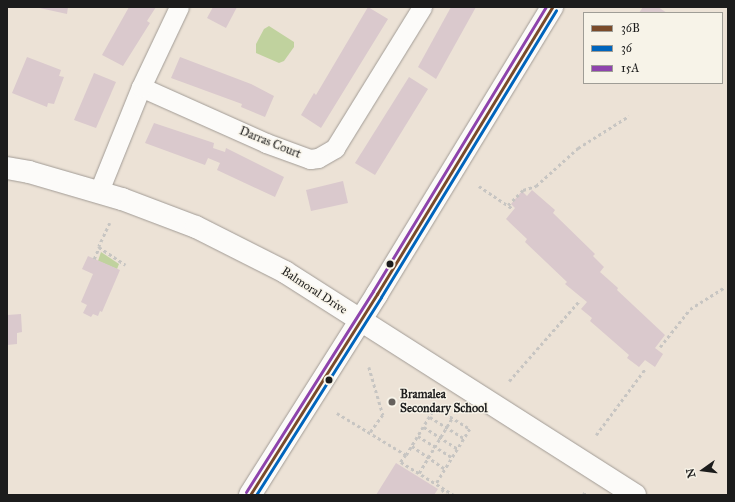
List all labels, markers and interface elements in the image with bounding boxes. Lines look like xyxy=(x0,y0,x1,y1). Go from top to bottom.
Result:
legend xyxy=(583,12,723,84)
text: 36B xyxy=(621,21,640,35)
text: 36 xyxy=(621,41,632,55)
text: 15A xyxy=(621,61,639,75)
street label: Darras Court xyxy=(237,124,303,162)
unlabelled marker xyxy=(385,259,395,269)
street label: Balmoral Drive xyxy=(278,264,350,318)
unlabelled marker xyxy=(324,375,334,385)
place label: Bramalea Secondary School xyxy=(400,388,487,416)
marker: Bramalea Secondary School xyxy=(387,397,397,407)
north arrow xyxy=(683,450,723,490)
text: N xyxy=(683,467,698,479)

